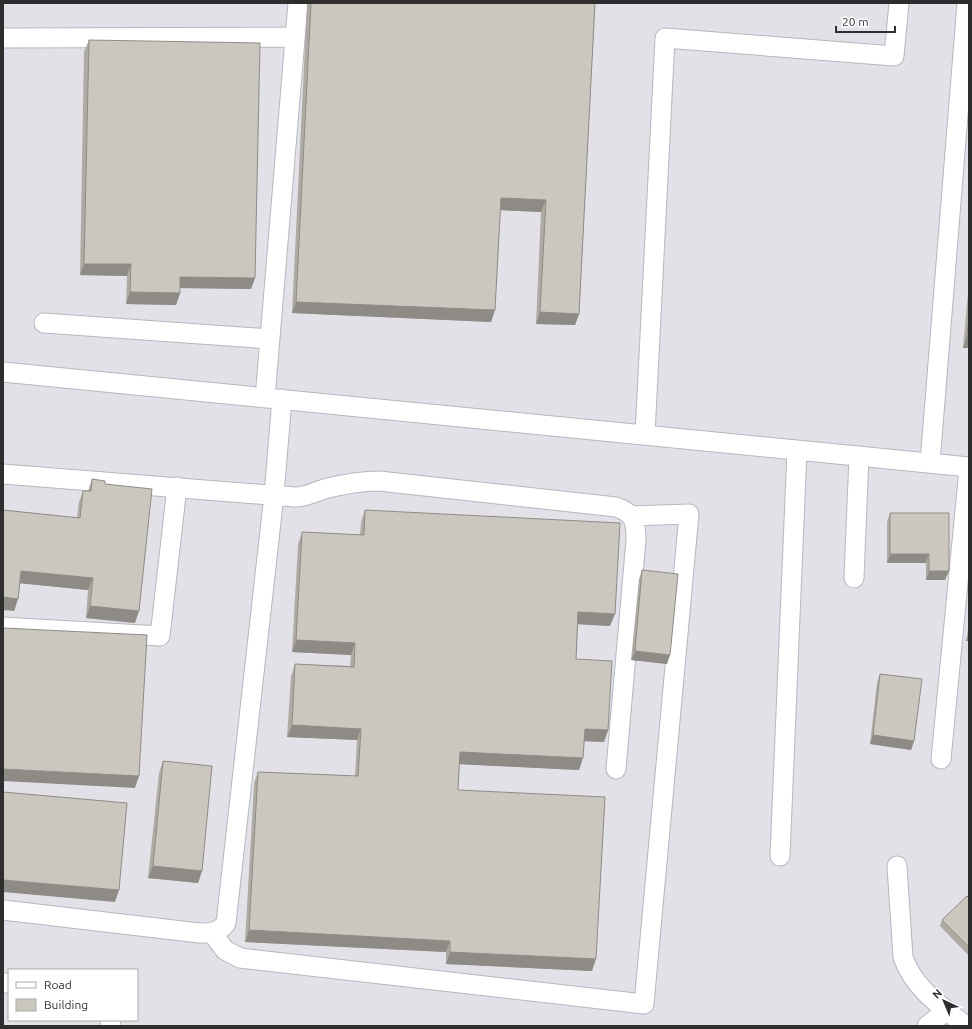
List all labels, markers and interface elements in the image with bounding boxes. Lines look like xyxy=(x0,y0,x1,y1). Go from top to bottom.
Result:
scale bar xyxy=(836,8,895,34)
text: 20 m xyxy=(842,15,869,28)
legend xyxy=(8,969,138,1021)
text: Road xyxy=(44,978,72,991)
north arrow xyxy=(924,981,964,1021)
text: N xyxy=(930,987,944,1001)
text: Building xyxy=(44,998,88,1011)

